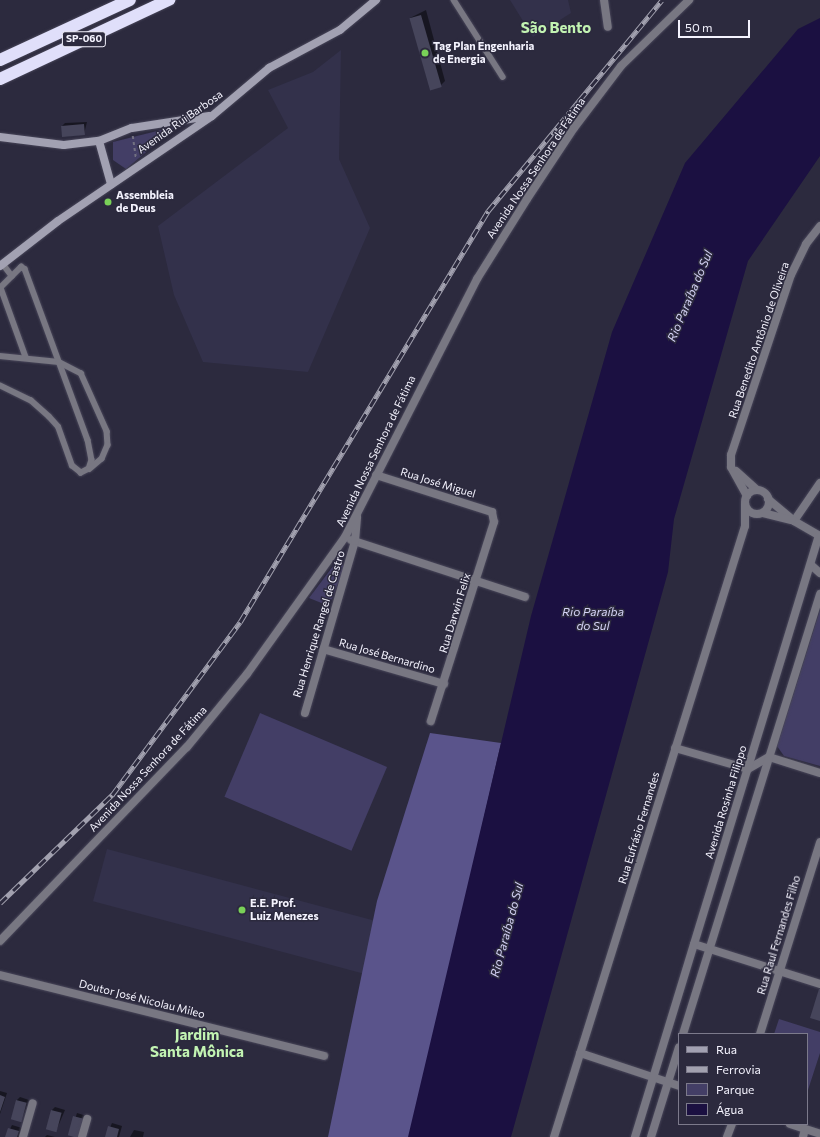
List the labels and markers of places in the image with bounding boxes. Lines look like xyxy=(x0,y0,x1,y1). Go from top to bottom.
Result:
place label: Tag Plan Engenharia de Energia xyxy=(433,40,534,66)
marker: Tag Plan Engenharia de Energia xyxy=(420,48,430,58)
place label: Assembleia de Deus xyxy=(116,189,174,215)
marker: Assembleia de Deus xyxy=(103,197,113,207)
place label: E.E. Prof. Luiz Menezes xyxy=(250,897,319,923)
marker: E.E. Prof. Luiz Menezes xyxy=(237,905,247,915)

